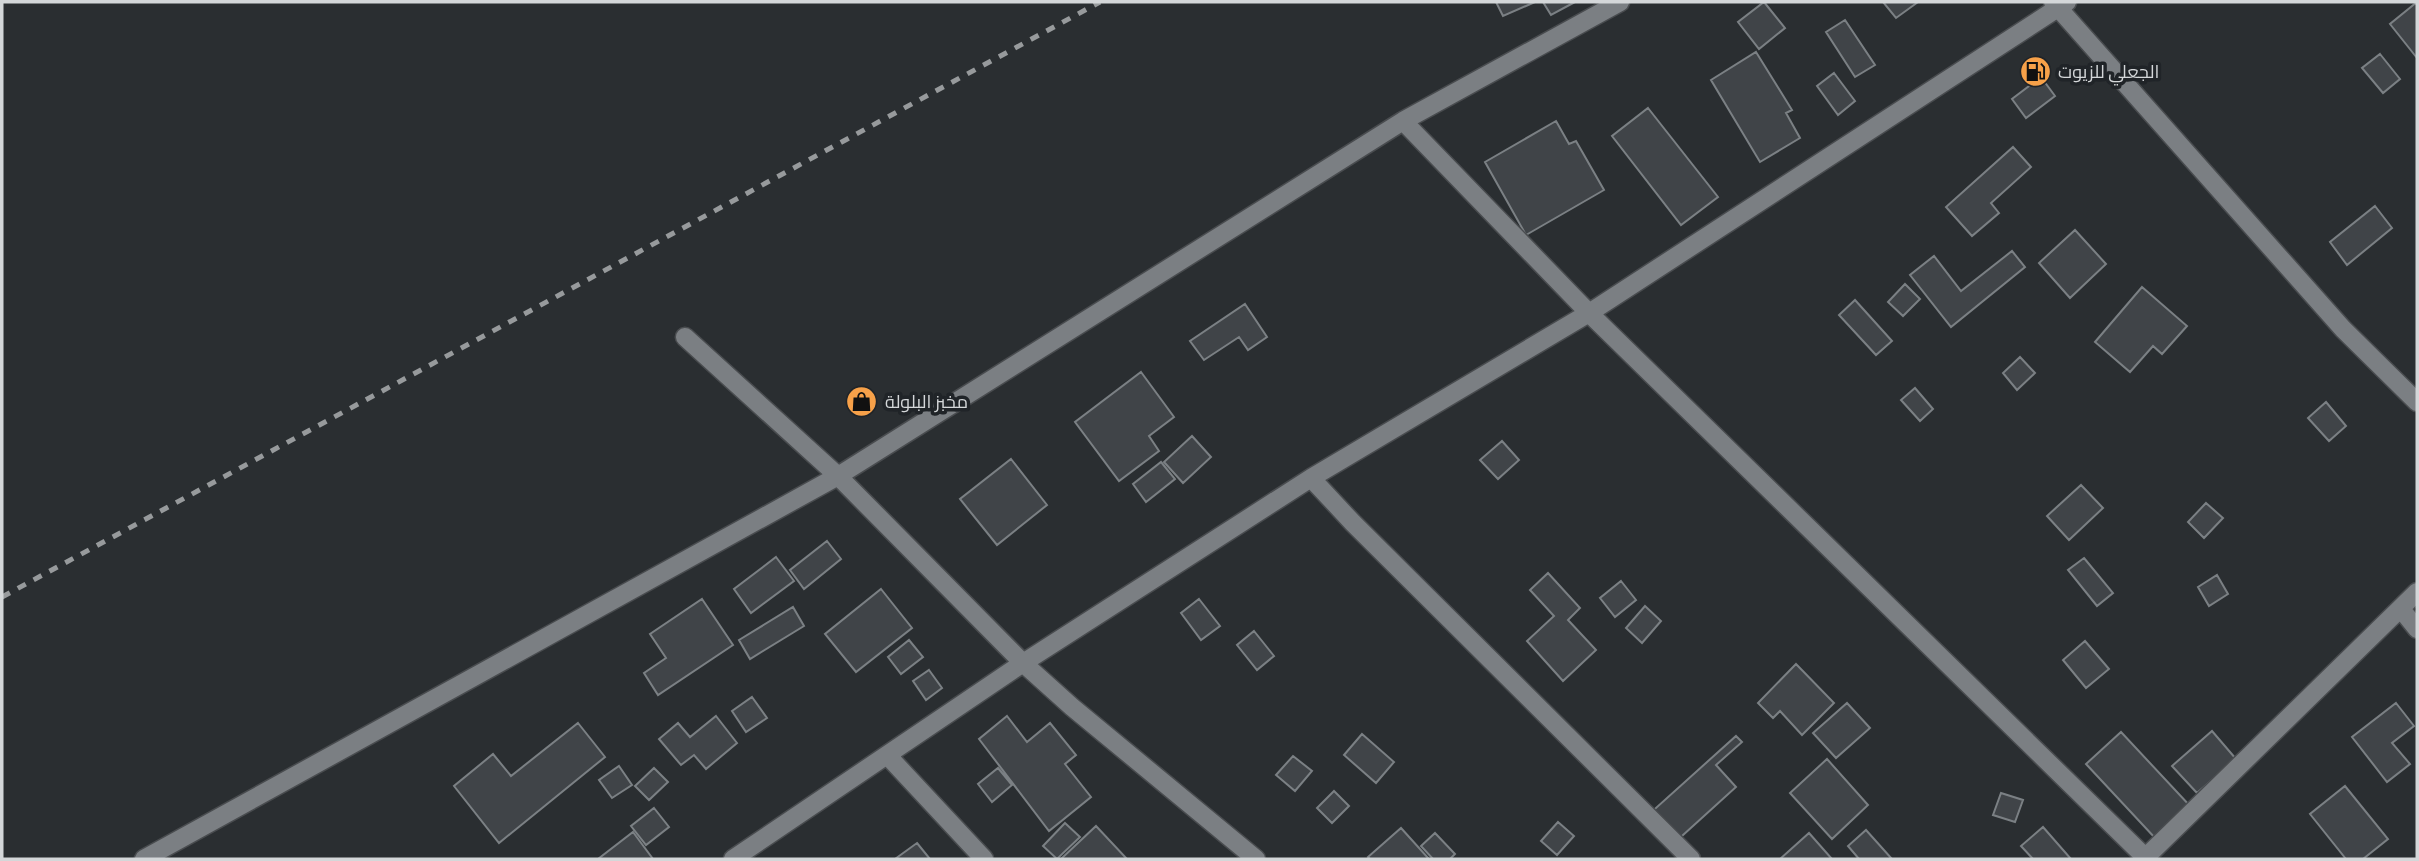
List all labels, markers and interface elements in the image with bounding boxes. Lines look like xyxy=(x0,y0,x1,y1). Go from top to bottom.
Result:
fuel station icon: الجعلي للزيوت xyxy=(2018,55,2052,89)
place label: الجعلي للزيوت xyxy=(2058,60,2159,86)
shop icon: مخبز البلولة xyxy=(845,385,879,419)
place label: مخبز البلولة xyxy=(885,390,968,413)

